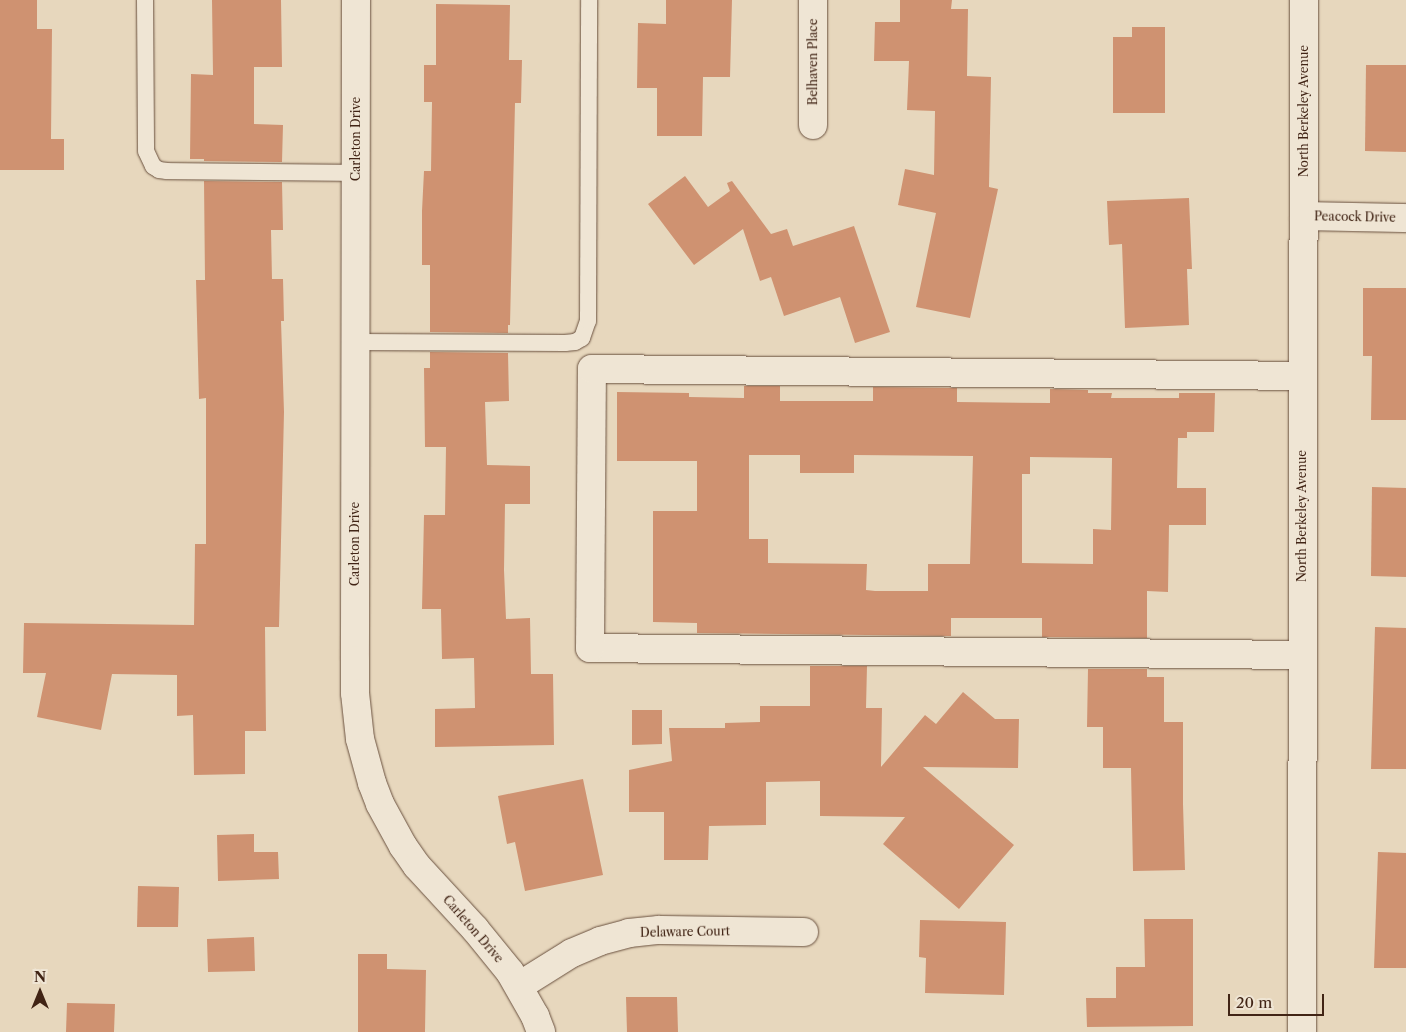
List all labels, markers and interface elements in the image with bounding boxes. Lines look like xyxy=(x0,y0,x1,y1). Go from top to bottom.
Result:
street label: Belhaven Place xyxy=(806,19,820,105)
street label: North Berkeley Avenue xyxy=(1297,45,1311,177)
street label: Carleton Drive xyxy=(349,97,363,181)
street label: Peacock Drive xyxy=(1314,209,1396,225)
street label: North Berkeley Avenue xyxy=(1295,450,1309,582)
street label: Carleton Drive xyxy=(348,502,362,586)
street label: Carleton Drive xyxy=(440,892,506,966)
street label: Delaware Court xyxy=(640,924,730,940)
north arrow xyxy=(15,967,65,1017)
text: N xyxy=(34,968,46,986)
scale bar xyxy=(1231,984,1327,1016)
text: 20 m xyxy=(1236,993,1272,1012)

